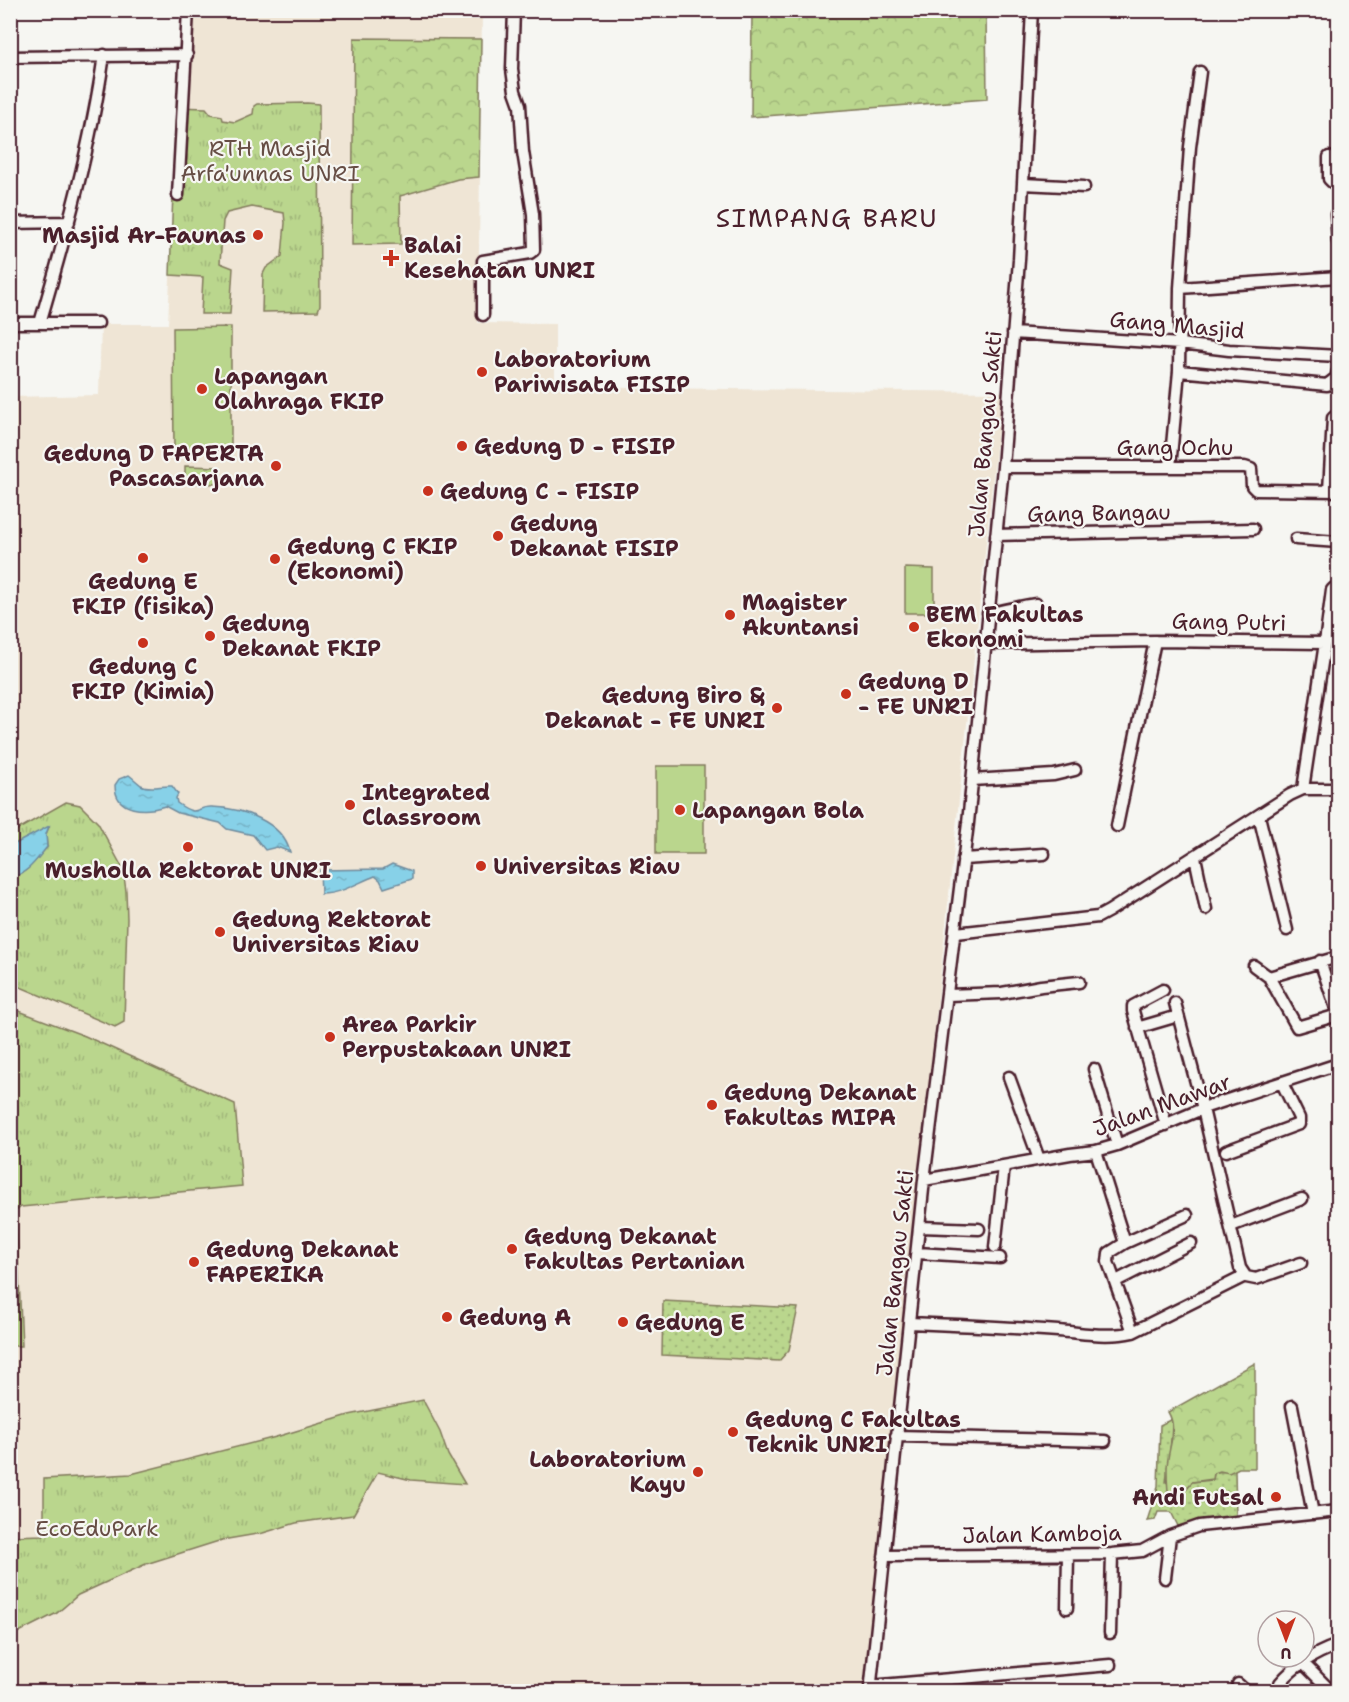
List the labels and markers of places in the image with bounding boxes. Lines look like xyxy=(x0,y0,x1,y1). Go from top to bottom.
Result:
place label: Masjid Ar-Faunas xyxy=(42,221,246,250)
marker: Masjid Ar-Faunas xyxy=(251,228,265,242)
place label: Balai Kesehatan UNRI xyxy=(404,231,595,285)
marker: Balai Kesehatan UNRI xyxy=(382,249,400,267)
place label: Laboratorium Pariwisata FISIP xyxy=(494,345,690,399)
place label: Lapangan Olahraga FKIP xyxy=(214,362,384,416)
marker: Laboratorium Pariwisata FISIP xyxy=(475,365,489,379)
marker: Lapangan Olahraga FKIP xyxy=(195,382,209,396)
place label: Gedung D - FISIP xyxy=(474,432,675,461)
place label: Gedung D FAPERTA Pascasarjana xyxy=(43,439,264,493)
marker: Gedung D - FISIP xyxy=(455,439,469,453)
marker: Gedung D FAPERTA Pascasarjana xyxy=(269,459,283,473)
place label: Gedung C - FISIP xyxy=(440,477,639,506)
marker: Gedung C - FISIP xyxy=(421,484,435,498)
place label: Gedung Dekanat FISIP xyxy=(510,509,679,563)
marker: Gedung Dekanat FISIP xyxy=(491,529,505,543)
place label: Gedung C FKIP (Ekonomi) xyxy=(287,532,457,586)
marker: Gedung E FKIP (fisika) xyxy=(136,551,150,565)
marker: Gedung C FKIP (Ekonomi) xyxy=(268,552,282,566)
place label: Gedung E FKIP (fisika) xyxy=(72,567,214,621)
place label: Magister Akuntansi xyxy=(742,588,859,642)
place label: BEM Fakultas Ekonomi xyxy=(926,600,1084,654)
marker: Magister Akuntansi xyxy=(723,608,737,622)
place label: Gedung Dekanat FKIP xyxy=(222,609,381,663)
marker: BEM Fakultas Ekonomi xyxy=(907,620,921,634)
marker: Gedung Dekanat FKIP xyxy=(203,629,217,643)
marker: Gedung C FKIP (Kimia) xyxy=(136,636,150,650)
place label: Gedung C FKIP (Kimia) xyxy=(71,652,215,706)
place label: Gedung D - FE UNRI xyxy=(858,667,973,721)
place label: Gedung Biro & Dekanat - FE UNRI xyxy=(545,681,765,735)
marker: Gedung D - FE UNRI xyxy=(839,687,853,701)
marker: Gedung Biro & Dekanat - FE UNRI xyxy=(770,701,784,715)
place label: Integrated Classroom xyxy=(362,778,490,832)
place label: Lapangan Bola xyxy=(692,796,864,825)
marker: Integrated Classroom xyxy=(343,798,357,812)
marker: Lapangan Bola xyxy=(673,803,687,817)
marker: Musholla Rektorat UNRI xyxy=(181,840,195,854)
place label: Universitas Riau xyxy=(493,852,680,881)
place label: Musholla Rektorat UNRI xyxy=(45,856,331,885)
marker: Universitas Riau xyxy=(474,859,488,873)
place label: Gedung Rektorat Universitas Riau xyxy=(232,905,431,959)
marker: Gedung Rektorat Universitas Riau xyxy=(213,925,227,939)
place label: Area Parkir Perpustakaan UNRI xyxy=(342,1010,571,1064)
marker: Area Parkir Perpustakaan UNRI xyxy=(323,1030,337,1044)
place label: Gedung Dekanat Fakultas MIPA xyxy=(724,1078,917,1132)
marker: Gedung Dekanat Fakultas MIPA xyxy=(705,1098,719,1112)
place label: Gedung Dekanat Fakultas Pertanian xyxy=(524,1222,745,1276)
place label: Gedung Dekanat FAPERIKA xyxy=(206,1235,399,1289)
marker: Gedung Dekanat Fakultas Pertanian xyxy=(505,1242,519,1256)
marker: Gedung Dekanat FAPERIKA xyxy=(187,1255,201,1269)
place label: Gedung A xyxy=(459,1303,571,1332)
place label: Gedung E xyxy=(635,1308,745,1337)
marker: Gedung A xyxy=(440,1310,454,1324)
marker: Gedung E xyxy=(616,1315,630,1329)
place label: Gedung C Fakultas Teknik UNRI xyxy=(745,1405,961,1459)
marker: Gedung C Fakultas Teknik UNRI xyxy=(726,1425,740,1439)
place label: Laboratorium Kayu xyxy=(529,1445,686,1499)
marker: Laboratorium Kayu xyxy=(691,1465,705,1479)
place label: Andi Futsal xyxy=(1132,1483,1264,1512)
marker: Andi Futsal xyxy=(1269,1490,1283,1504)

